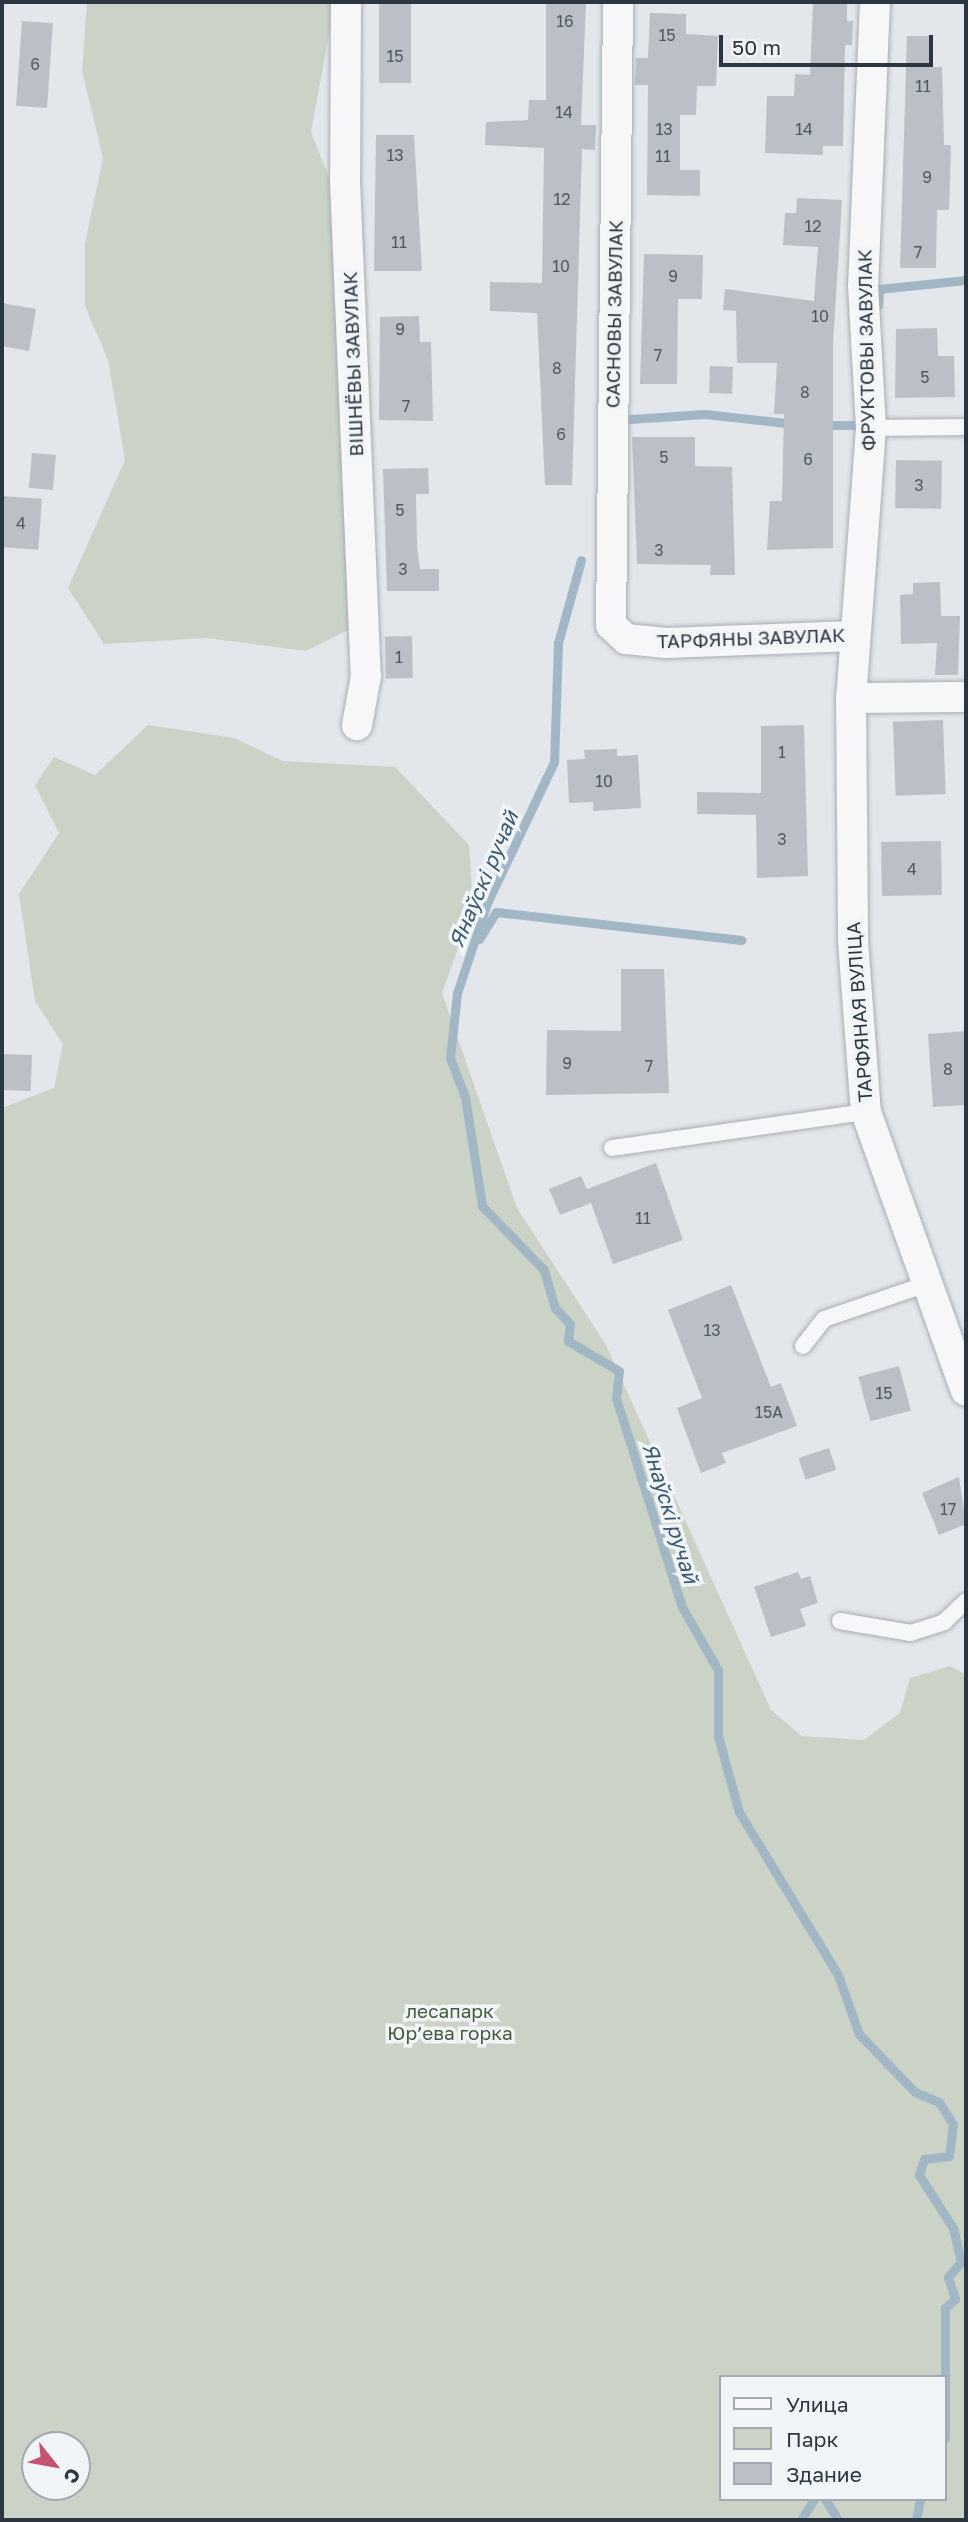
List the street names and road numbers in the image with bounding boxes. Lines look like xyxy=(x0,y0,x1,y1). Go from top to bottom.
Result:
street label: САСНОВЫ ЗАВУЛАК xyxy=(601,220,627,408)
street label: ФРУКТОВЫ ЗАВУЛАК xyxy=(853,249,879,451)
street label: ВІШНЁВЫ ЗАВУЛАК xyxy=(338,271,368,457)
street label: ТАРФЯНЫ ЗАВУЛАК xyxy=(656,623,846,653)
street label: ТАРФЯНАЯ ВУЛІЦА xyxy=(841,921,877,1103)

